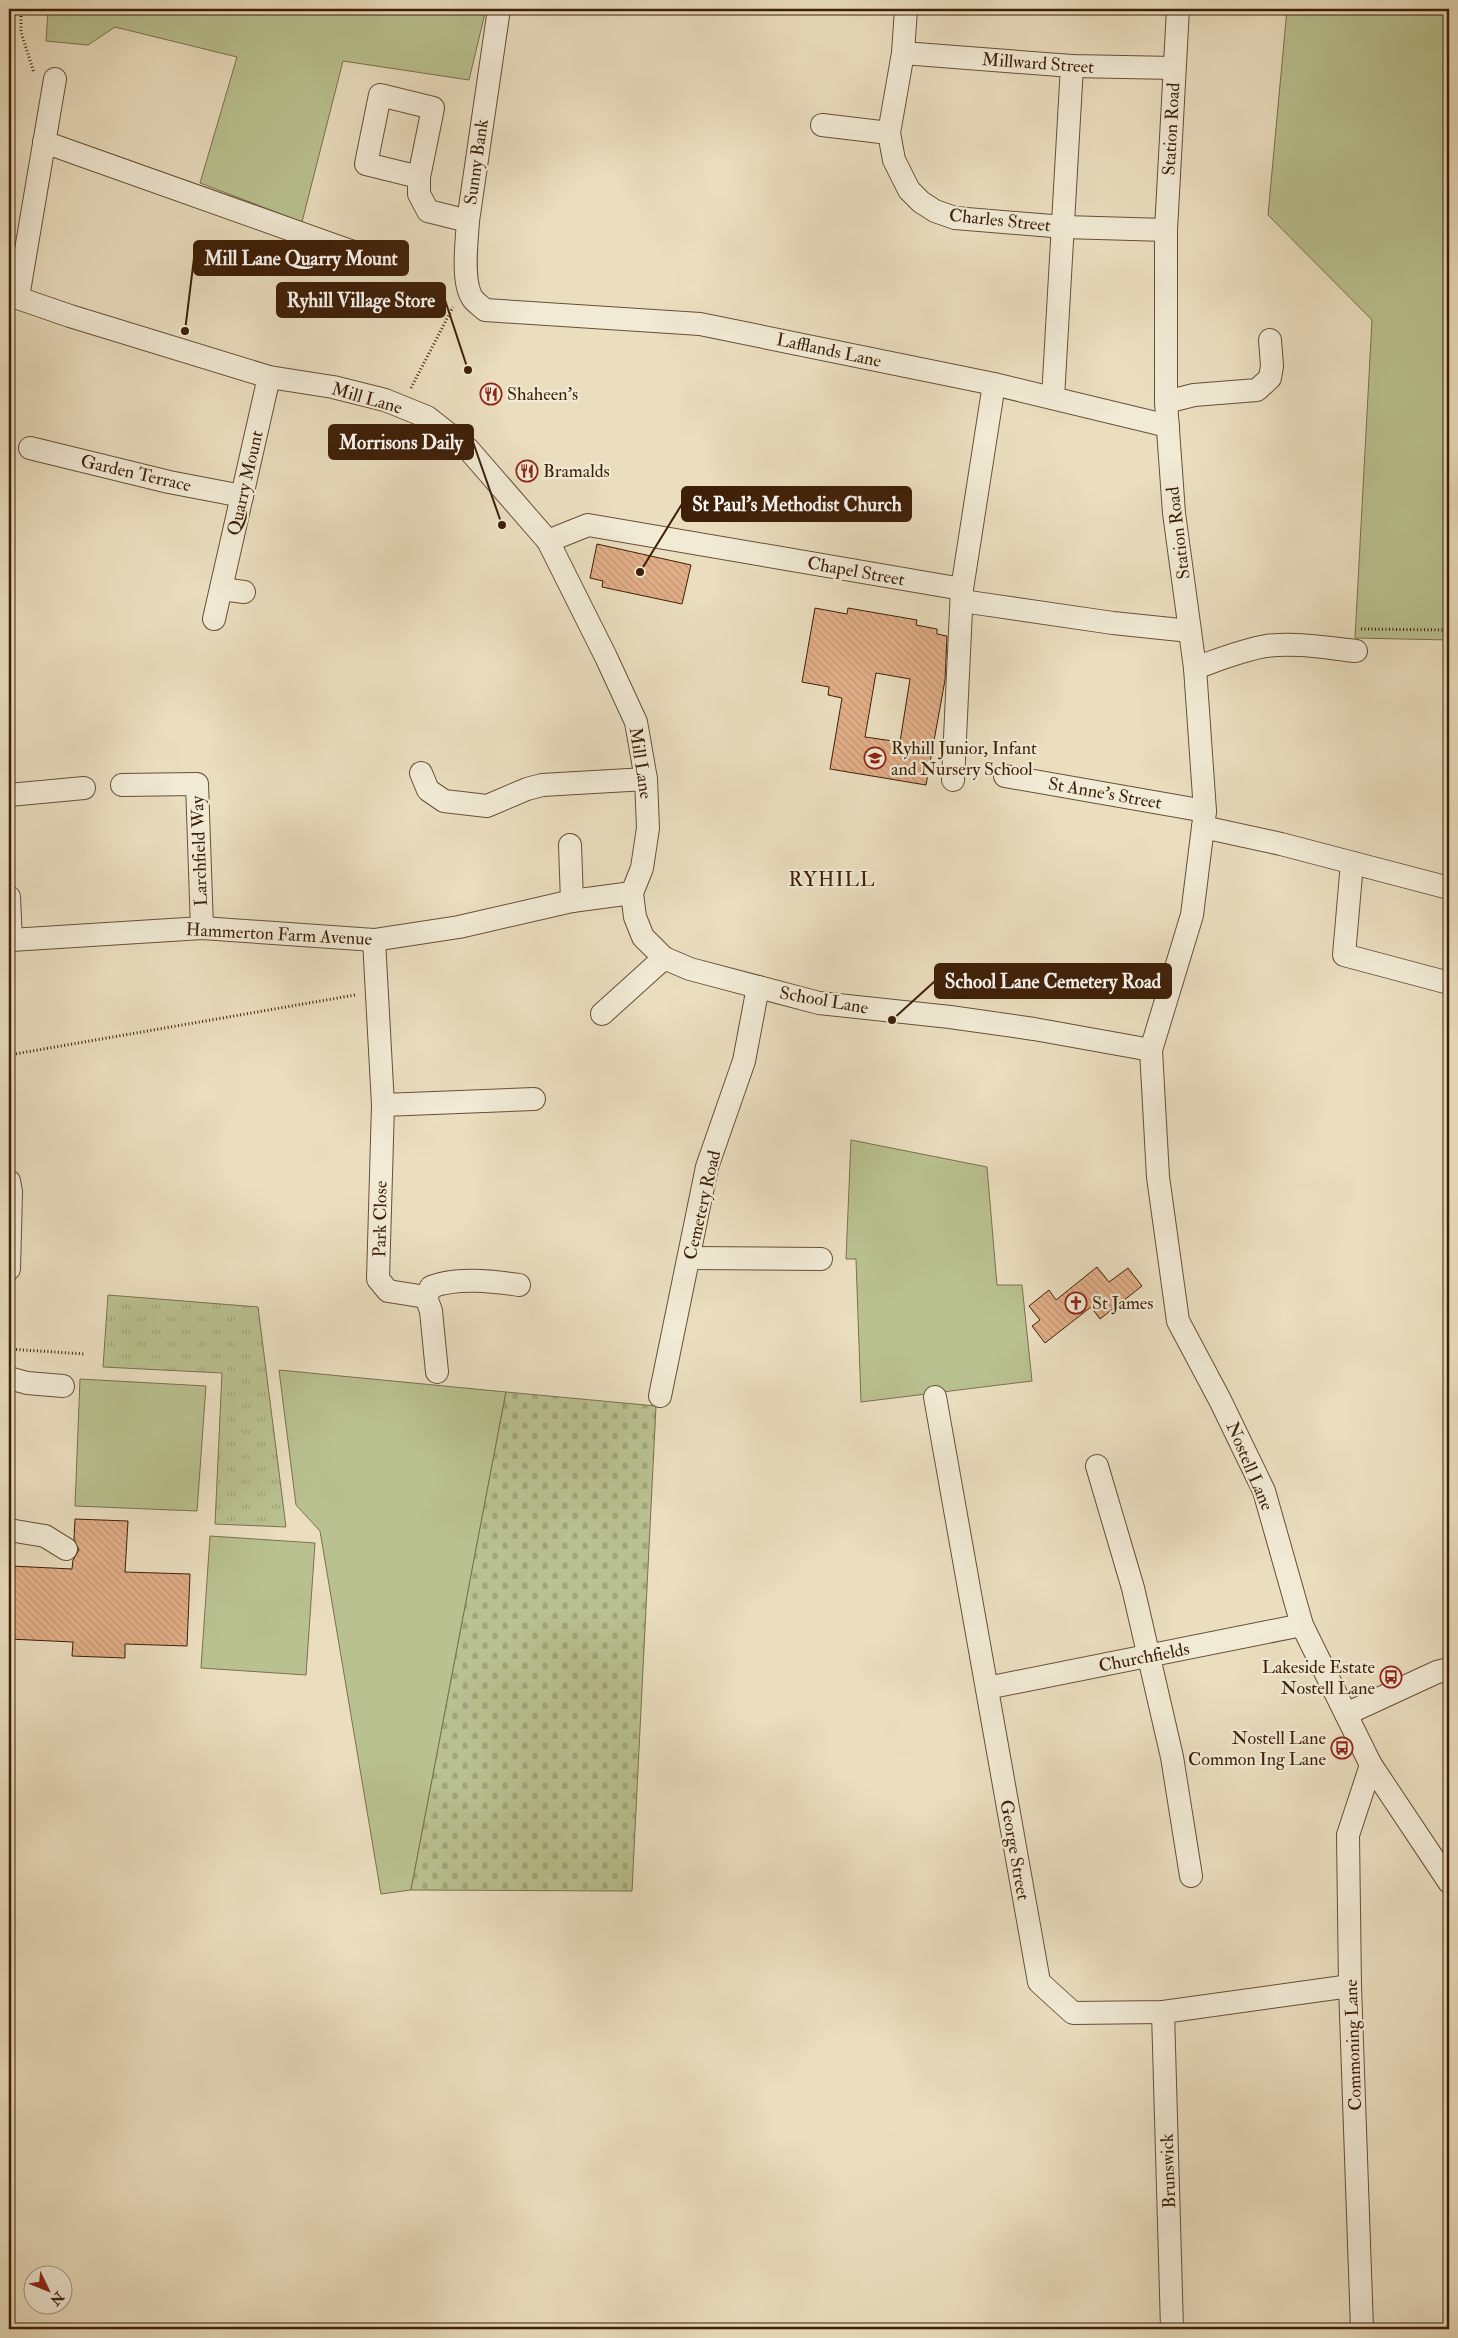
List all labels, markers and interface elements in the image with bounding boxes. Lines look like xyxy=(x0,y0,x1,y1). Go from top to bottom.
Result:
street label: Millward Street xyxy=(981,48,1095,79)
street label: Station Road xyxy=(1158,82,1185,176)
street label: Sunny Bank xyxy=(459,117,494,206)
street label: Charles Street xyxy=(948,204,1052,237)
callout: Mill Lane Quarry Mount xyxy=(194,241,408,275)
text: Mill Lane Quarry Mount xyxy=(203,247,399,272)
callout: Ryhill Village Store xyxy=(277,283,445,317)
text: Ryhill Village Store xyxy=(287,289,435,314)
street label: Lafflands Lane xyxy=(774,328,884,373)
street label: Mill Lane xyxy=(329,377,405,420)
restaurant icon: Shaheen's xyxy=(479,382,503,406)
place label: Shaheen's xyxy=(507,383,578,406)
callout: Morrisons Daily xyxy=(329,425,473,459)
street label: Quarry Mount xyxy=(222,428,269,538)
text: Morrisons Daily xyxy=(338,431,464,456)
street label: Garden Terrace xyxy=(78,450,194,497)
restaurant icon: Bramalds xyxy=(515,459,539,483)
place label: Bramalds xyxy=(543,460,610,483)
street label: Station Road xyxy=(1161,485,1196,581)
callout: St Paul's Methodist Church xyxy=(682,487,911,521)
text: St Paul's Methodist Church xyxy=(692,493,902,517)
street label: Chapel Street xyxy=(805,552,907,591)
street label: Mill Lane xyxy=(623,725,658,801)
place label: Ryhill Junior, Infant and Nursery School xyxy=(891,737,1037,781)
school or university icon: Ryhill Junior, Infant and Nursery School xyxy=(863,746,887,770)
street label: St Anne's Street xyxy=(1046,772,1164,815)
street label: Larchfield Way xyxy=(186,794,213,906)
district label: RYHILL xyxy=(788,867,876,892)
street label: Hammerton Farm Avenue xyxy=(185,918,373,951)
callout: School Lane Cemetery Road xyxy=(935,964,1171,998)
text: School Lane Cemetery Road xyxy=(945,970,1162,995)
street label: School Lane xyxy=(778,981,870,1020)
street label: Cemetery Road xyxy=(679,1148,726,1262)
street label: Park Close xyxy=(368,1180,393,1258)
church icon: St James xyxy=(1064,1291,1088,1315)
place label: St James xyxy=(1092,1292,1154,1315)
street label: Nostell Lane xyxy=(1221,1418,1279,1514)
street label: Churchfields xyxy=(1097,1637,1192,1678)
place label: Lakeside Estate Nostell Lane xyxy=(1262,1656,1375,1700)
bus stop icon: Lakeside Estate Nostell Lane xyxy=(1379,1665,1403,1689)
place label: Nostell Lane Common Ing Lane xyxy=(1188,1727,1326,1771)
bus stop icon: Nostell Lane Common Ing Lane xyxy=(1330,1736,1354,1760)
street label: George Street xyxy=(994,1798,1035,1902)
street label: Commoning Lane xyxy=(1340,1978,1367,2111)
street label: Brunswick xyxy=(1156,2133,1181,2209)
north arrow xyxy=(22,2266,72,2316)
text: N xyxy=(46,2287,68,2309)

